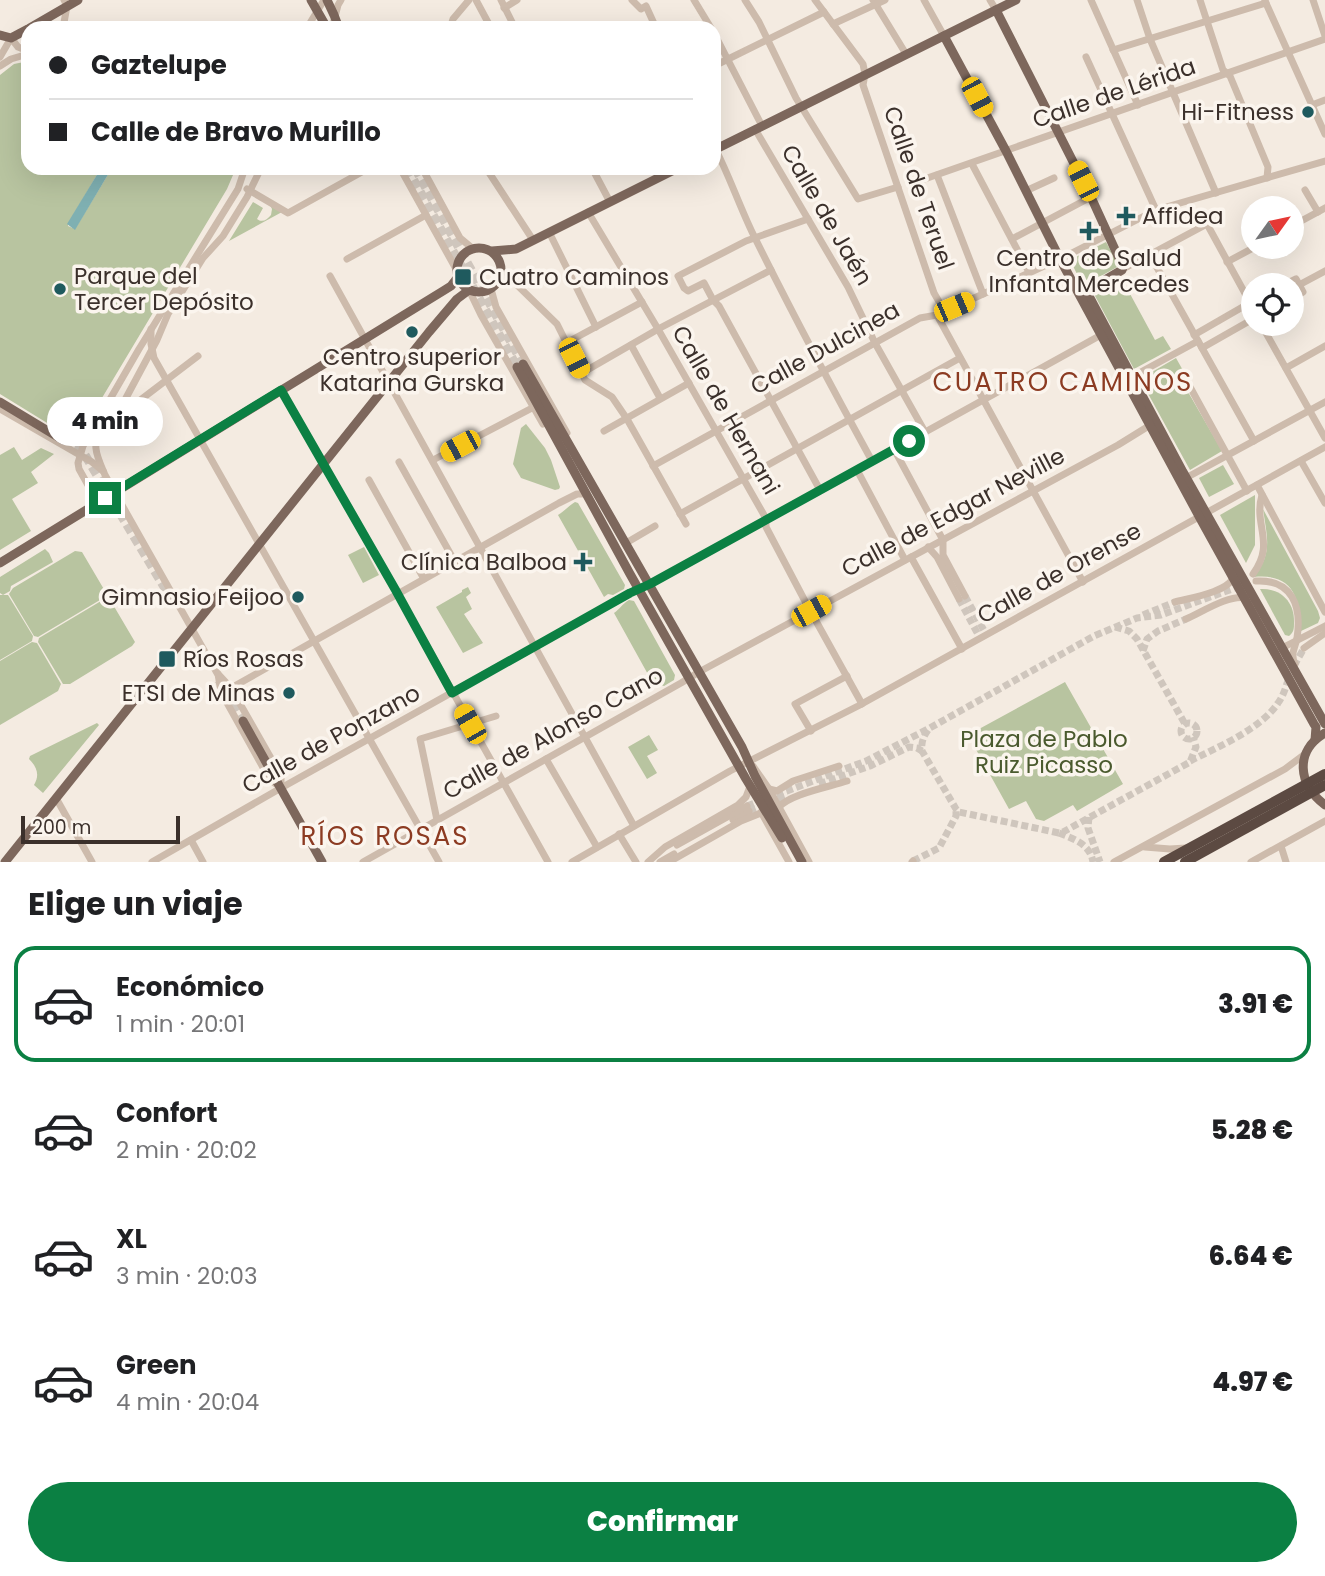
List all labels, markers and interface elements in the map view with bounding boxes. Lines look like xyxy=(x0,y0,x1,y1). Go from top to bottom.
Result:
text: Gaztelupe xyxy=(91,47,227,83)
street label: Calle de Lérida xyxy=(1028,50,1200,136)
car xyxy=(958,74,997,120)
place label: Hi-Fitness xyxy=(1181,96,1294,128)
street label: Calle de Teruel xyxy=(876,102,962,274)
marker: Hi-Fitness xyxy=(1300,104,1316,120)
text: Calle de Bravo Murillo xyxy=(91,114,381,150)
street label: Calle de Jaén xyxy=(774,139,880,291)
car xyxy=(1065,158,1102,204)
north arrow xyxy=(1241,196,1304,259)
map controls xyxy=(1241,196,1304,336)
place label: Affidea xyxy=(1142,200,1224,232)
marker: Affidea xyxy=(1116,206,1136,226)
marker: Centro de Salud Infanta Mercedes xyxy=(1079,221,1099,241)
place label: Centro de Salud Infanta Mercedes xyxy=(989,242,1189,300)
place label: Parque del Tercer Depósito xyxy=(74,260,254,318)
place label: Cuatro Caminos xyxy=(479,261,669,293)
marker: Cuatro Caminos xyxy=(453,267,473,287)
button: locate xyxy=(1241,273,1304,336)
marker: Parque del Tercer Depósito xyxy=(52,281,68,297)
car xyxy=(931,289,978,325)
street label: Calle Dulcinea xyxy=(745,294,905,402)
street label: Calle de Hernani xyxy=(665,320,787,500)
marker: Centro superior Katarina Gurska xyxy=(404,324,420,340)
car xyxy=(556,335,593,381)
place label: Centro superior Katarina Gurska xyxy=(320,341,504,399)
district label: CUATRO CAMINOS xyxy=(933,364,1193,400)
callout: 4 min xyxy=(47,396,163,446)
text: 4 min xyxy=(71,405,139,437)
route start xyxy=(893,425,925,457)
car xyxy=(437,427,484,465)
street label: Calle de Edgar Neville xyxy=(836,439,1070,585)
route end xyxy=(89,482,121,514)
street label: Calle de Orense xyxy=(971,515,1147,631)
place label: Clínica Balboa xyxy=(401,546,567,578)
marker: Clínica Balboa xyxy=(573,552,593,572)
place label: Gimnasio Feijoo xyxy=(101,581,284,613)
marker: Gimnasio Feijoo xyxy=(290,589,306,605)
car xyxy=(788,592,835,630)
place label: Ríos Rosas xyxy=(183,643,304,675)
marker: Ríos Rosas xyxy=(157,649,177,669)
street label: Calle de Alonso Cano xyxy=(437,659,669,807)
place label: ETSI de Minas xyxy=(122,677,275,709)
street label: Calle de Ponzano xyxy=(236,677,426,801)
marker: ETSI de Minas xyxy=(281,685,297,701)
car xyxy=(451,701,490,747)
park label: Plaza de Pablo Ruiz Picasso xyxy=(960,723,1128,781)
scale bar xyxy=(21,813,180,845)
text: 200 m xyxy=(32,814,91,841)
district label: RÍOS ROSAS xyxy=(300,818,470,854)
text: Elige un viaje xyxy=(28,881,243,926)
text: Económico xyxy=(116,969,264,1005)
icon: car xyxy=(32,973,95,1036)
text: 3.91 € xyxy=(1218,986,1293,1022)
text: 1 min · 20:01 xyxy=(116,1008,245,1040)
text: Confort xyxy=(116,1095,218,1131)
icon: car xyxy=(32,1099,95,1162)
text: 5.28 € xyxy=(1211,1112,1293,1148)
text: 2 min · 20:02 xyxy=(116,1134,257,1166)
text: XL xyxy=(116,1221,147,1257)
icon: car xyxy=(32,1225,95,1288)
text: 6.64 € xyxy=(1209,1238,1293,1274)
text: 3 min · 20:03 xyxy=(116,1260,257,1292)
text: Green xyxy=(116,1347,197,1383)
icon: car xyxy=(32,1351,95,1414)
text: 4.97 € xyxy=(1212,1364,1293,1400)
text: 4 min · 20:04 xyxy=(116,1386,259,1418)
button: Confirmar xyxy=(28,1482,1297,1562)

